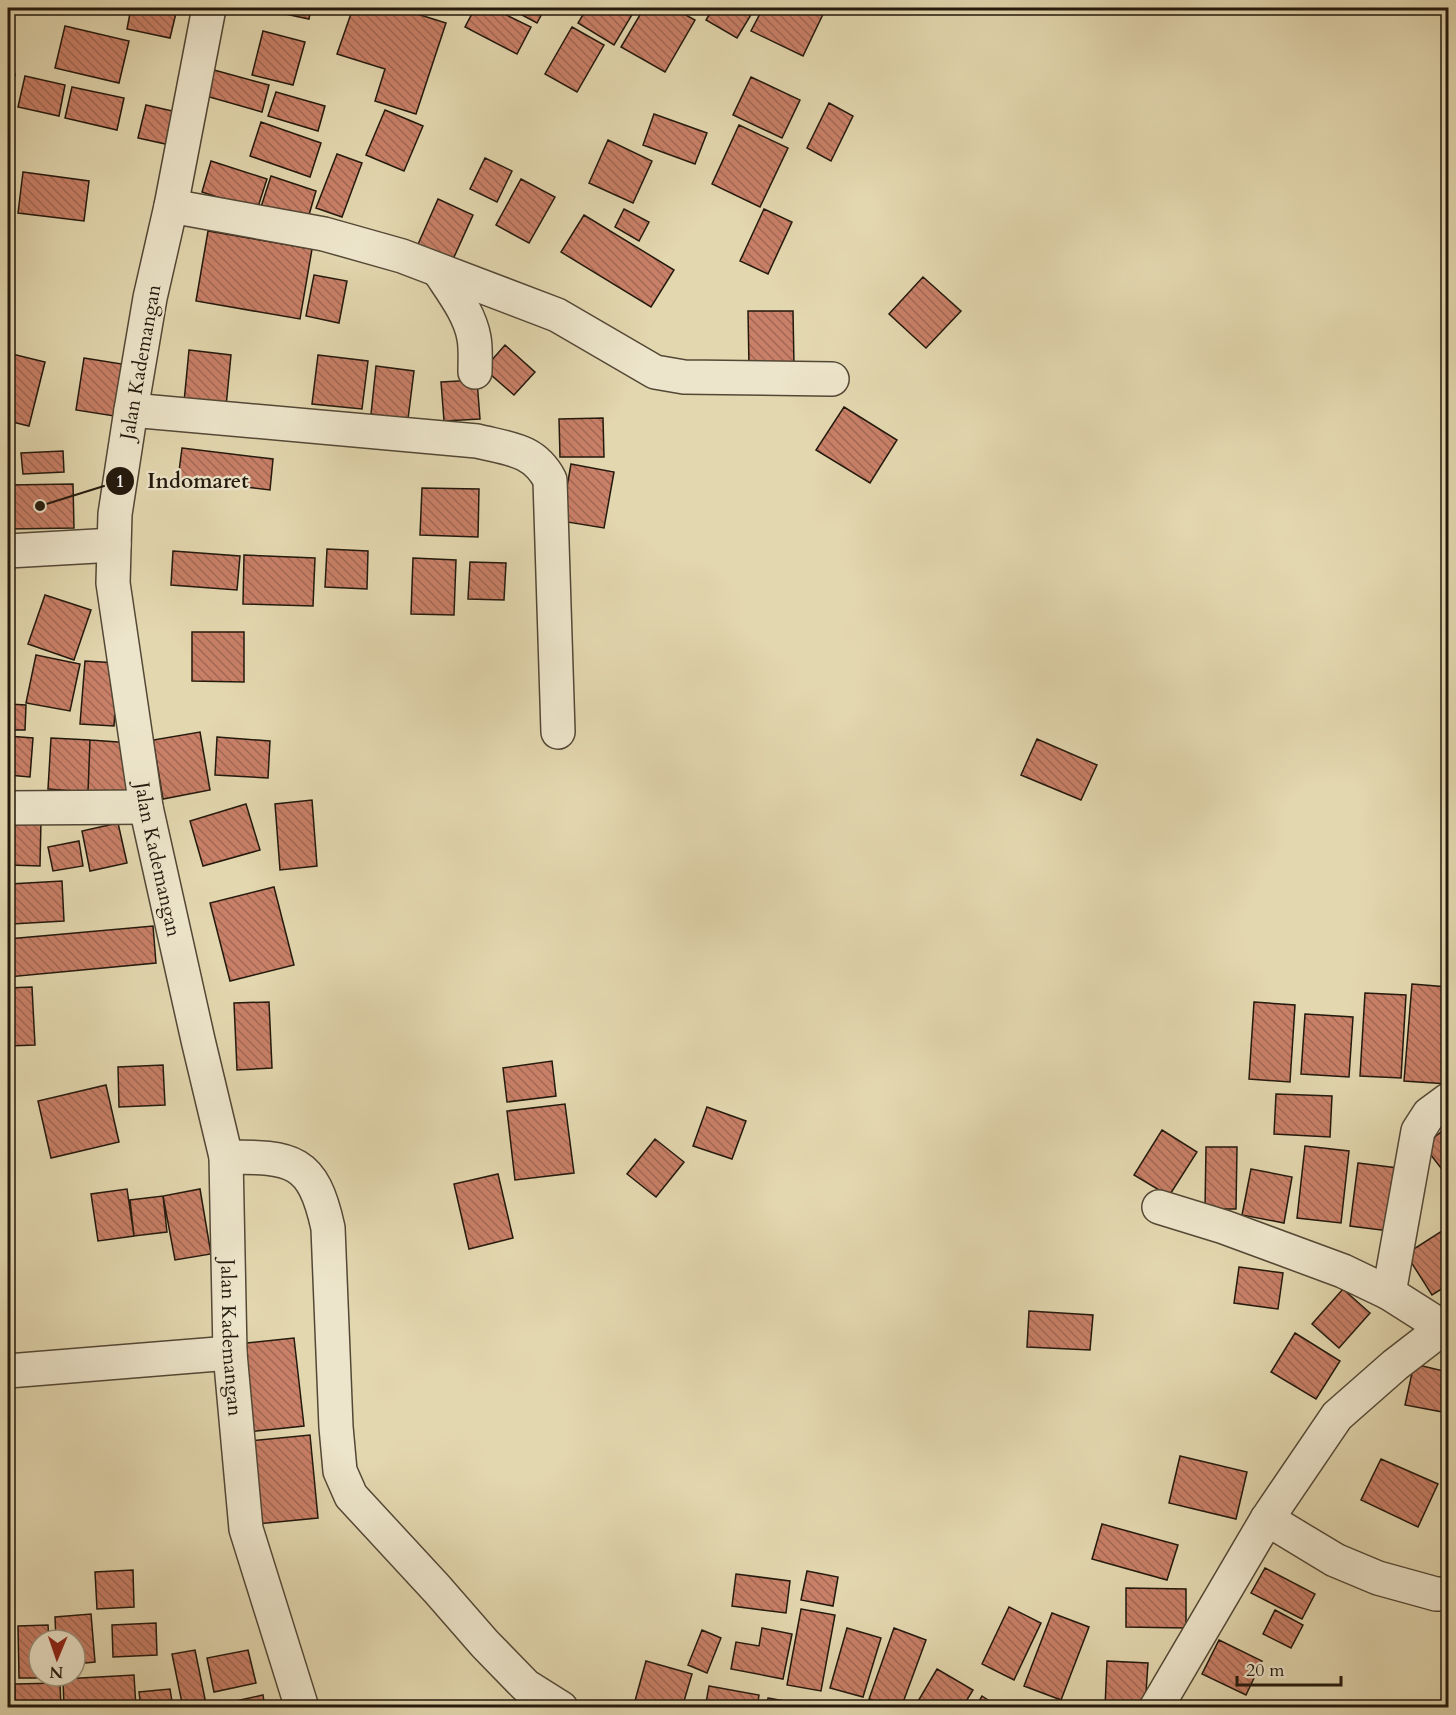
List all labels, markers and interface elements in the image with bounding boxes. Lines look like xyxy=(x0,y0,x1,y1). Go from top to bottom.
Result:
street label: Jalan Kademangan xyxy=(113,282,168,445)
callout: Indomaret xyxy=(105,461,260,500)
text: Indomaret xyxy=(147,467,249,496)
text: 1 xyxy=(115,469,125,494)
street label: Jalan Kademangan xyxy=(128,777,188,940)
street label: Jalan Kademangan xyxy=(214,1256,249,1418)
north arrow xyxy=(27,1628,87,1688)
scale bar xyxy=(1237,1649,1340,1687)
text: 20 m xyxy=(1246,1658,1285,1683)
text: N xyxy=(49,1661,64,1683)

